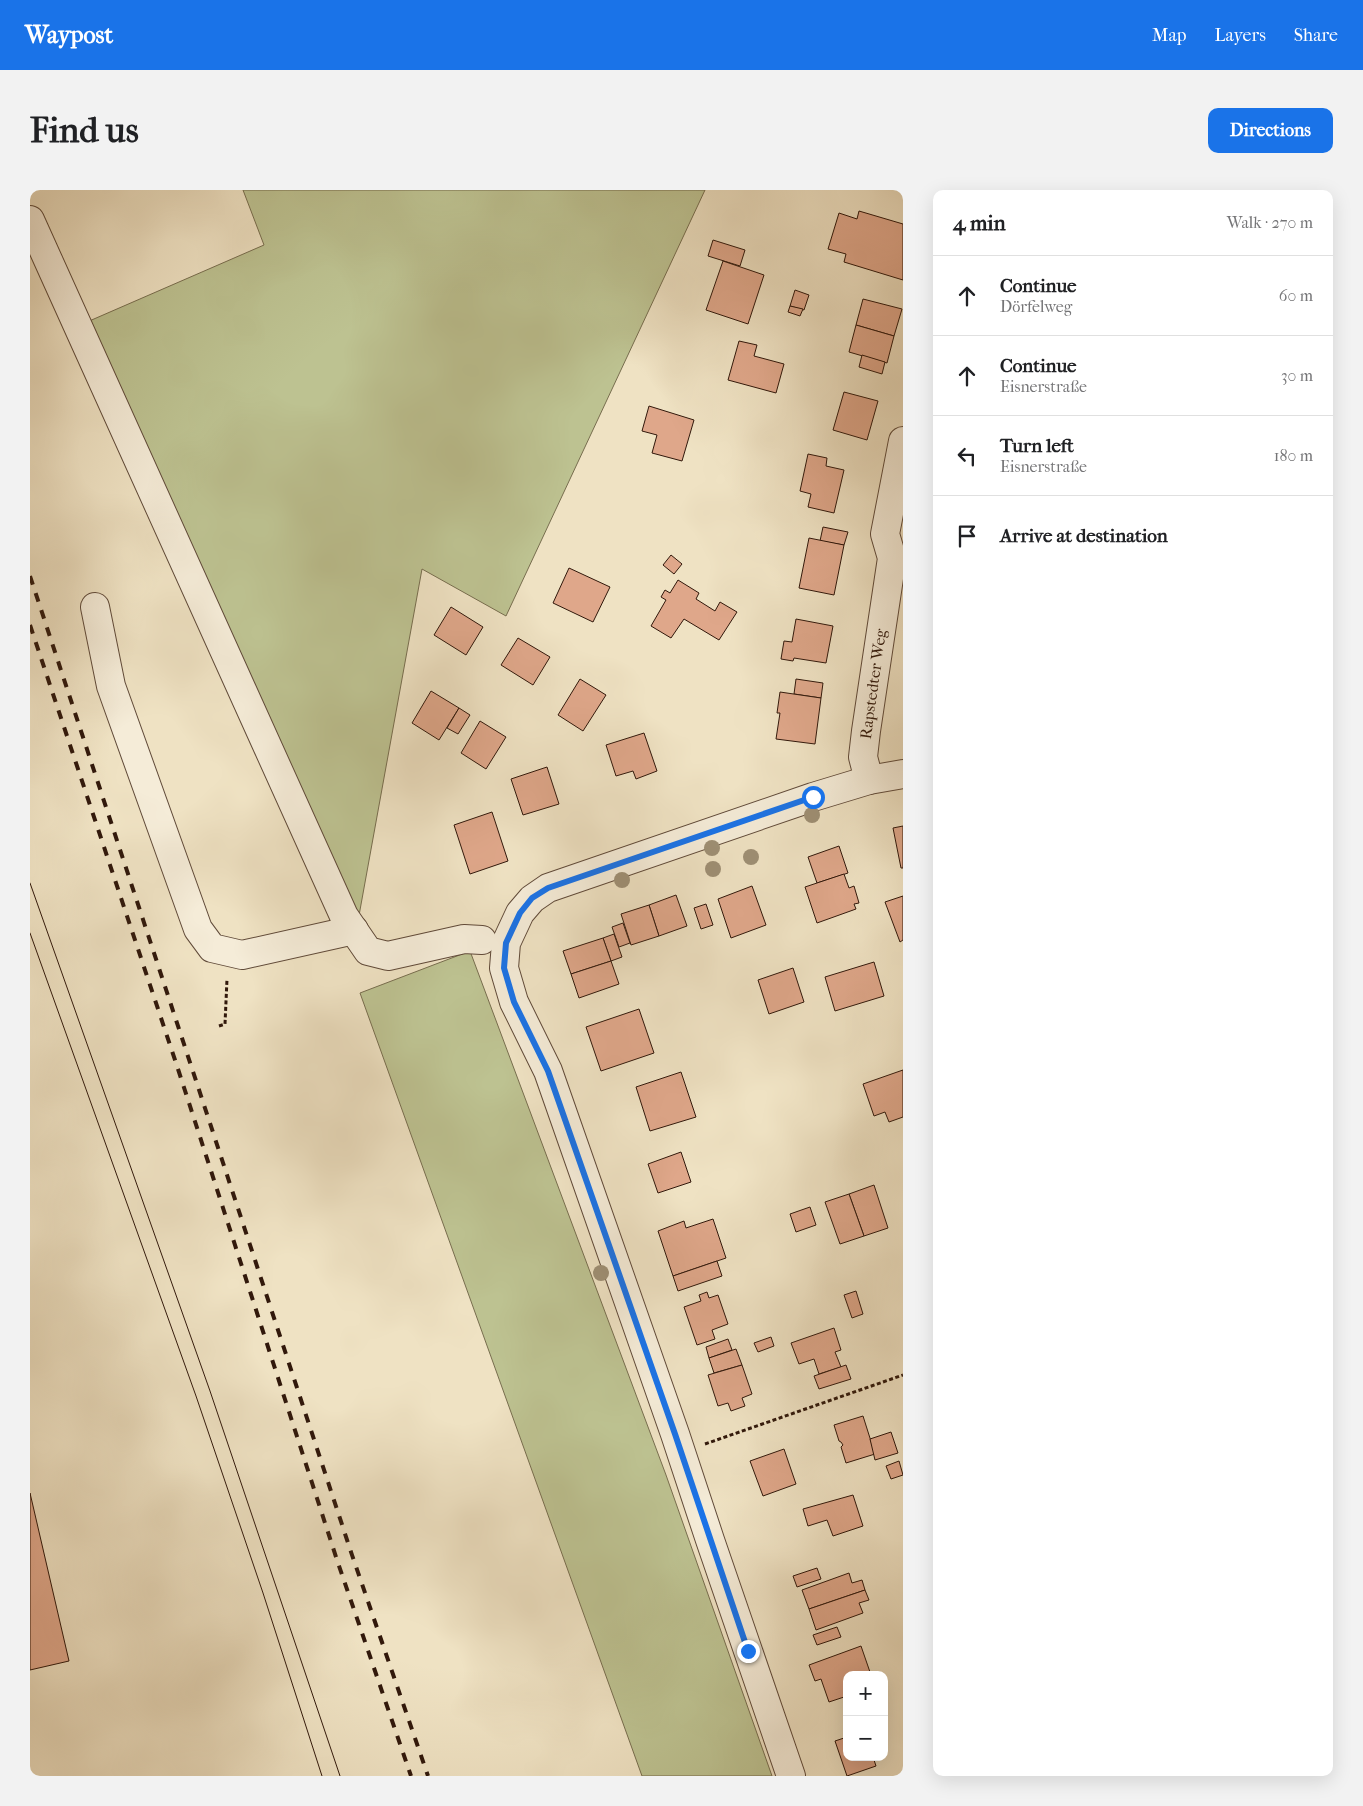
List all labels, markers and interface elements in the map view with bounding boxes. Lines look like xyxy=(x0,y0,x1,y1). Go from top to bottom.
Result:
text: Waypost xyxy=(25,21,113,49)
text: Map xyxy=(1152,25,1186,46)
text: Layers xyxy=(1214,25,1266,46)
text: Share xyxy=(1294,25,1338,46)
button: Directions xyxy=(1208,108,1333,153)
text: Find us xyxy=(30,110,139,151)
text: 4 min xyxy=(953,211,1006,235)
text: Walk · 270 m xyxy=(1227,213,1313,232)
text: Continue xyxy=(1000,275,1076,297)
icon: ahead xyxy=(953,282,981,310)
text: 60 m xyxy=(1279,286,1313,305)
text: Dörfelweg xyxy=(1000,297,1072,316)
text: Continue xyxy=(1000,355,1076,377)
icon: ahead xyxy=(953,362,981,390)
text: 30 m xyxy=(1281,366,1313,385)
text: Eisnerstraße xyxy=(1000,377,1087,396)
text: Turn left xyxy=(1000,435,1074,457)
icon: left xyxy=(953,442,981,470)
text: 180 m xyxy=(1274,446,1313,465)
text: Eisnerstraße xyxy=(1000,457,1087,476)
icon: arrive xyxy=(953,522,981,550)
text: Arrive at destination xyxy=(1000,525,1168,547)
street label: Rapstedter Weg xyxy=(856,627,890,740)
route start xyxy=(802,786,825,809)
route end xyxy=(737,1640,760,1663)
map controls xyxy=(843,1671,888,1761)
button: + xyxy=(843,1671,888,1716)
button: − xyxy=(843,1716,888,1761)

